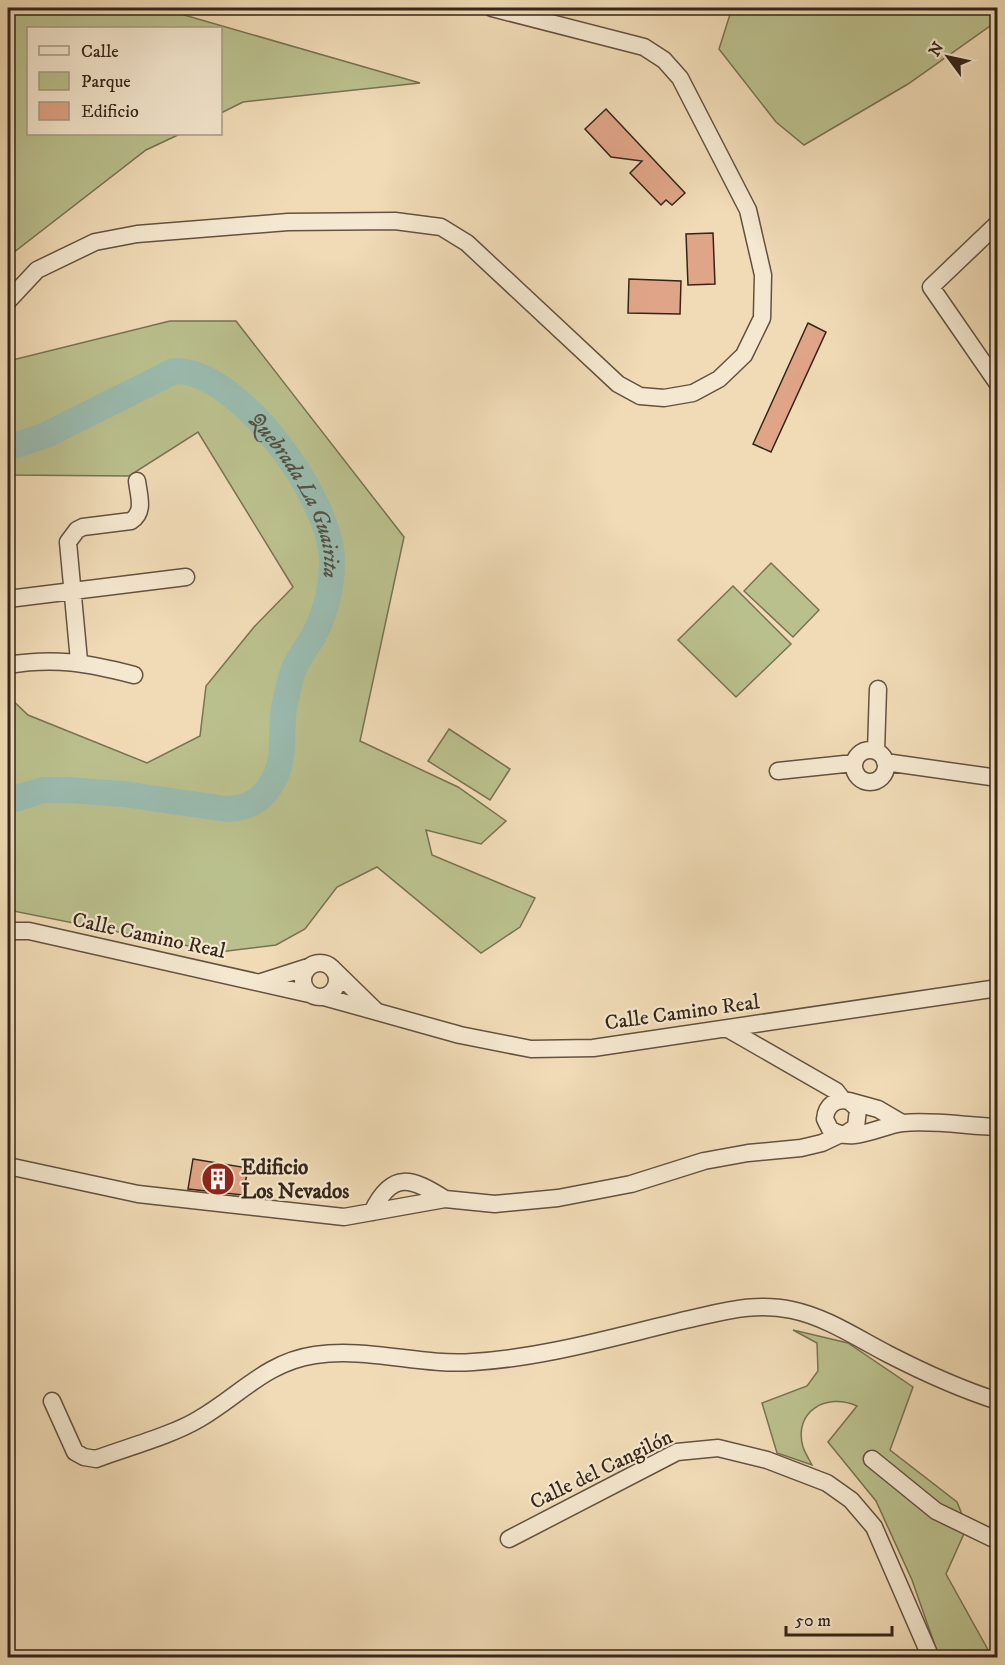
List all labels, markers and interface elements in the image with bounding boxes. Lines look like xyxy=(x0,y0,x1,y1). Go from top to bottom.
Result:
legend xyxy=(27,27,222,135)
north arrow xyxy=(918,27,978,87)
text: N xyxy=(924,38,948,60)
text: Calle xyxy=(81,41,119,63)
text: Parque xyxy=(81,71,131,93)
text: Edificio xyxy=(81,101,139,123)
water label: Quebrada La Guairita xyxy=(242,406,344,579)
street label: Calle Camino Real xyxy=(70,907,229,965)
street label: Calle Camino Real xyxy=(603,989,762,1037)
place label: Edificio Los Nevados xyxy=(241,1155,349,1205)
building icon: Edificio Los Nevados xyxy=(200,1161,236,1197)
street label: Calle del Cangilón xyxy=(526,1424,677,1516)
scale bar xyxy=(786,1599,892,1637)
text: 50 m xyxy=(795,1610,831,1632)

